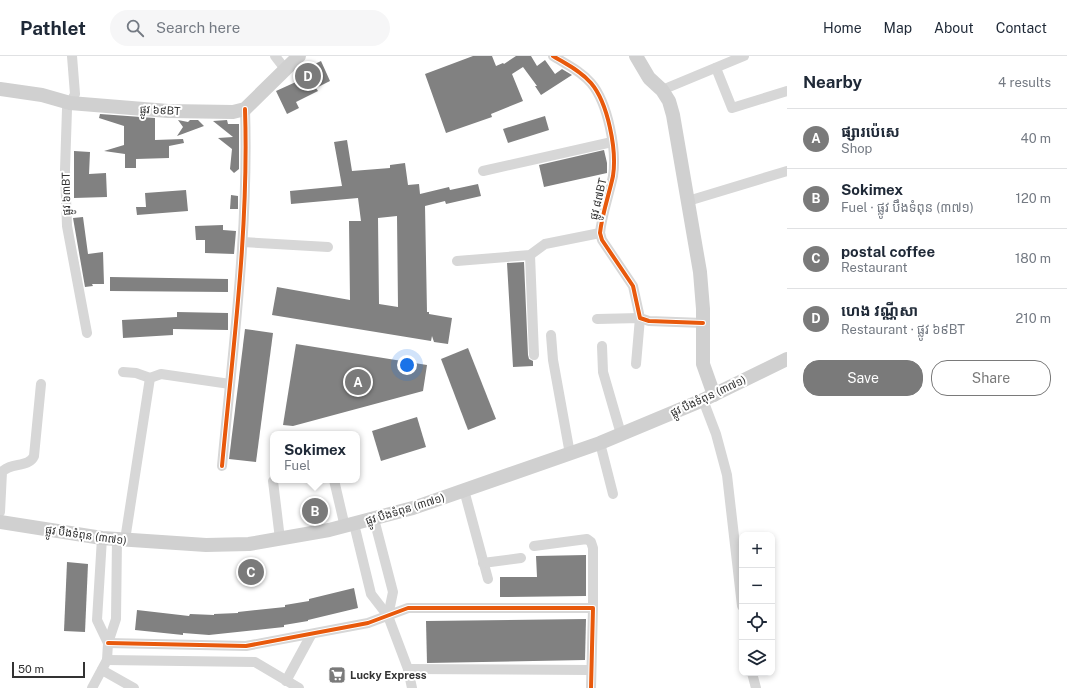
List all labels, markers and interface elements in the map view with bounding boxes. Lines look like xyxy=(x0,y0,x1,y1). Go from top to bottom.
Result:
search box xyxy=(110,10,390,46)
text: Pathlet xyxy=(20,17,86,39)
icon: search xyxy=(124,17,146,39)
text: Search here xyxy=(156,19,240,36)
text: Home xyxy=(823,20,862,36)
text: Map xyxy=(884,20,912,36)
text: About xyxy=(934,20,974,36)
text: Contact xyxy=(996,20,1047,36)
pin: D xyxy=(295,61,321,91)
text: Nearby xyxy=(803,72,862,92)
text: 4 results xyxy=(998,75,1051,90)
street label: ផ្លូវ ៦៩BT xyxy=(139,103,181,121)
text: ផ្សារប៉េសេ xyxy=(841,123,900,140)
text: A xyxy=(811,131,821,146)
text: 40 m xyxy=(1020,131,1051,146)
text: Shop xyxy=(841,141,872,156)
street label: ផ្លូវ ៦៣BT xyxy=(60,172,77,216)
street label: ផ្លូវ ៨៧BT xyxy=(587,177,613,222)
text: Sokimex xyxy=(841,181,903,198)
text: B xyxy=(812,191,820,206)
text: 120 m xyxy=(1016,191,1051,206)
text: Fuel · ផ្លូវ បឹងទំពុន (៣៧១) xyxy=(841,200,974,215)
text: postal coffee xyxy=(841,243,935,260)
text: C xyxy=(811,251,821,266)
text: 180 m xyxy=(1015,251,1051,266)
text: Restaurant xyxy=(841,260,907,275)
text: ហេង វណ្ណីសា xyxy=(841,302,918,319)
text: D xyxy=(811,311,821,326)
text: 210 m xyxy=(1016,311,1051,326)
text: Restaurant · ផ្លូវ ៦៩BT xyxy=(841,322,965,337)
your location xyxy=(397,355,417,375)
button: Save xyxy=(803,360,923,396)
button: Share xyxy=(931,360,1051,396)
pin: A xyxy=(345,367,371,397)
street label: ផ្លូវ បឹងទំពុន (៣៧១) xyxy=(668,373,750,423)
popup xyxy=(270,431,360,483)
text: Sokimex xyxy=(284,441,346,458)
text: Fuel xyxy=(284,458,310,473)
street label: ផ្លូវ បឹងទំពុន (៣៧១) xyxy=(364,491,447,531)
pin: B xyxy=(302,496,328,526)
street label: ផ្លូវ បឹងទំពុន (៣៧១) xyxy=(44,523,128,551)
map controls xyxy=(739,532,775,676)
button: + xyxy=(739,532,775,568)
pin: C xyxy=(238,557,264,587)
button: − xyxy=(739,568,775,604)
button: locate xyxy=(739,604,775,640)
button: layers xyxy=(739,640,775,676)
scale bar xyxy=(12,660,85,679)
text: 50 m xyxy=(18,663,44,675)
supermarket icon: Lucky Express xyxy=(327,665,347,685)
place label: Lucky Express xyxy=(350,669,427,681)

